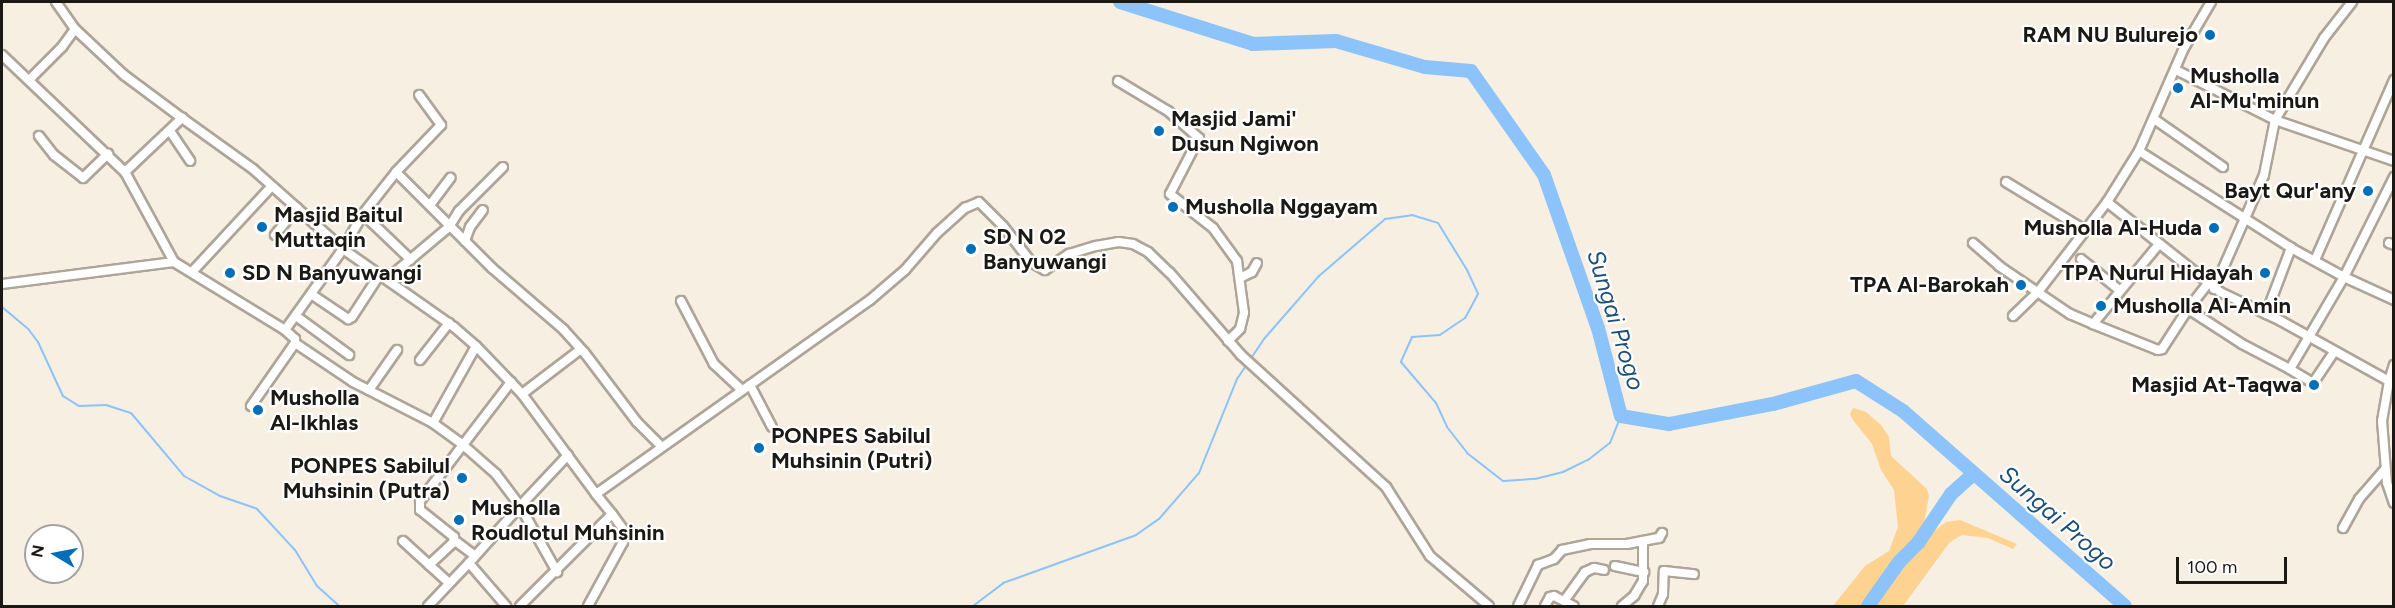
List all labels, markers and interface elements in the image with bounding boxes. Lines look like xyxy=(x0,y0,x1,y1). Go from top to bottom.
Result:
place label: RAM NU Bulurejo xyxy=(2023,22,2198,48)
marker: RAM NU Bulurejo xyxy=(2203,28,2217,42)
place label: Musholla Al-Mu'minun xyxy=(2190,62,2319,113)
marker: Musholla Al-Mu'minun xyxy=(2171,81,2185,95)
place label: Masjid Jami' Dusun Ngiwon xyxy=(1171,105,1319,156)
marker: Masjid Jami' Dusun Ngiwon xyxy=(1152,124,1166,138)
place label: Bayt Qur'any xyxy=(2224,178,2356,204)
marker: Bayt Qur'any xyxy=(2361,184,2375,198)
place label: Musholla Nggayam xyxy=(1185,194,1378,220)
marker: Musholla Nggayam xyxy=(1166,200,1180,214)
place label: Masjid Baitul Muttaqin xyxy=(274,201,403,252)
place label: Musholla Al-Huda xyxy=(2023,215,2202,241)
marker: Masjid Baitul Muttaqin xyxy=(255,220,269,234)
marker: Musholla Al-Huda xyxy=(2207,221,2221,235)
place label: SD N 02 Banyuwangi xyxy=(983,223,1107,274)
marker: SD N 02 Banyuwangi xyxy=(964,242,978,256)
water label: Sungai Progo xyxy=(1581,246,1651,394)
place label: SD N Banyuwangi xyxy=(242,260,422,286)
place label: TPA Nurul Hidayah xyxy=(2062,260,2253,286)
marker: SD N Banyuwangi xyxy=(223,266,237,280)
marker: TPA Nurul Hidayah xyxy=(2258,266,2272,280)
place label: TPA Al-Barokah xyxy=(1850,272,2009,298)
marker: TPA Al-Barokah xyxy=(2014,278,2028,292)
place label: Musholla Al-Amin xyxy=(2113,293,2291,319)
marker: Musholla Al-Amin xyxy=(2094,299,2108,313)
place label: Masjid At-Taqwa xyxy=(2131,372,2302,398)
marker: Masjid At-Taqwa xyxy=(2307,378,2321,392)
place label: Musholla Al-Ikhlas xyxy=(270,384,359,436)
marker: Musholla Al-Ikhlas xyxy=(251,403,265,417)
place label: PONPES Sabilul Muhsinin (Putri) xyxy=(771,422,932,474)
marker: PONPES Sabilul Muhsinin (Putri) xyxy=(752,441,766,455)
place label: PONPES Sabilul Muhsinin (Putra) xyxy=(283,452,450,504)
water label: Sungai Progo xyxy=(1994,460,2122,576)
marker: PONPES Sabilul Muhsinin (Putra) xyxy=(455,471,469,485)
place label: Musholla Roudlotul Muhsinin xyxy=(471,494,664,546)
marker: Musholla Roudlotul Muhsinin xyxy=(452,513,466,527)
north arrow xyxy=(24,524,84,584)
text: N xyxy=(27,543,48,559)
scale bar xyxy=(2179,545,2290,583)
text: 100 m xyxy=(2187,556,2237,578)

